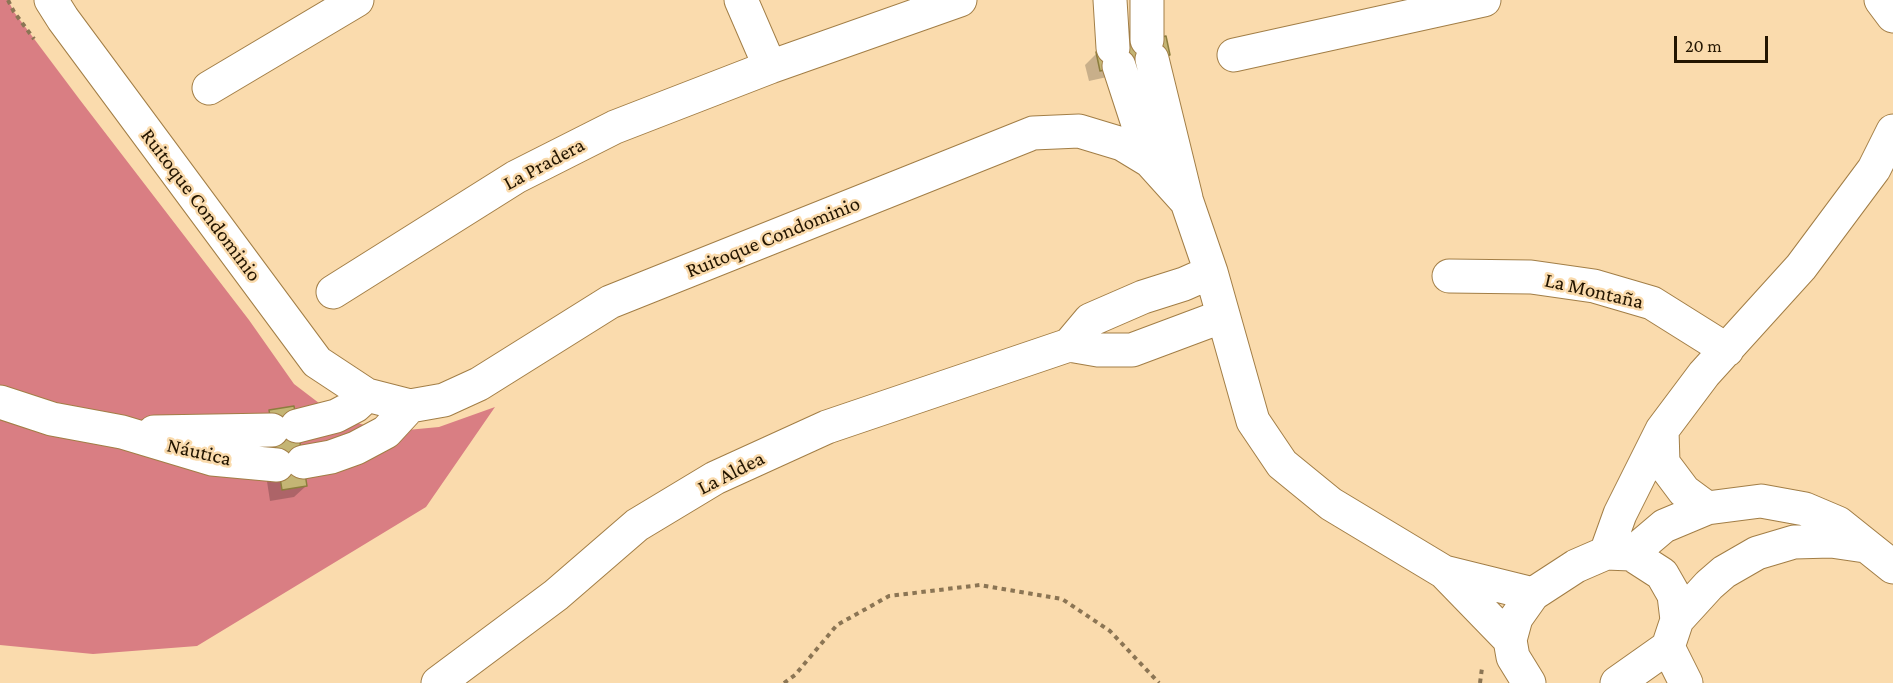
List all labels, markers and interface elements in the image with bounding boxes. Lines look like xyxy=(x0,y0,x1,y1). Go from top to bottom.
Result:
scale bar xyxy=(1677,24,1772,62)
text: 20 m xyxy=(1685,36,1722,56)
street label: Ruitoque Condominio xyxy=(135,123,267,287)
street label: La Pradera xyxy=(499,132,589,196)
street label: Ruitoque Condominio xyxy=(682,191,864,283)
street label: La Montaña xyxy=(1542,267,1646,315)
street label: Náutica xyxy=(164,432,234,472)
street label: La Aldea xyxy=(693,446,769,500)

